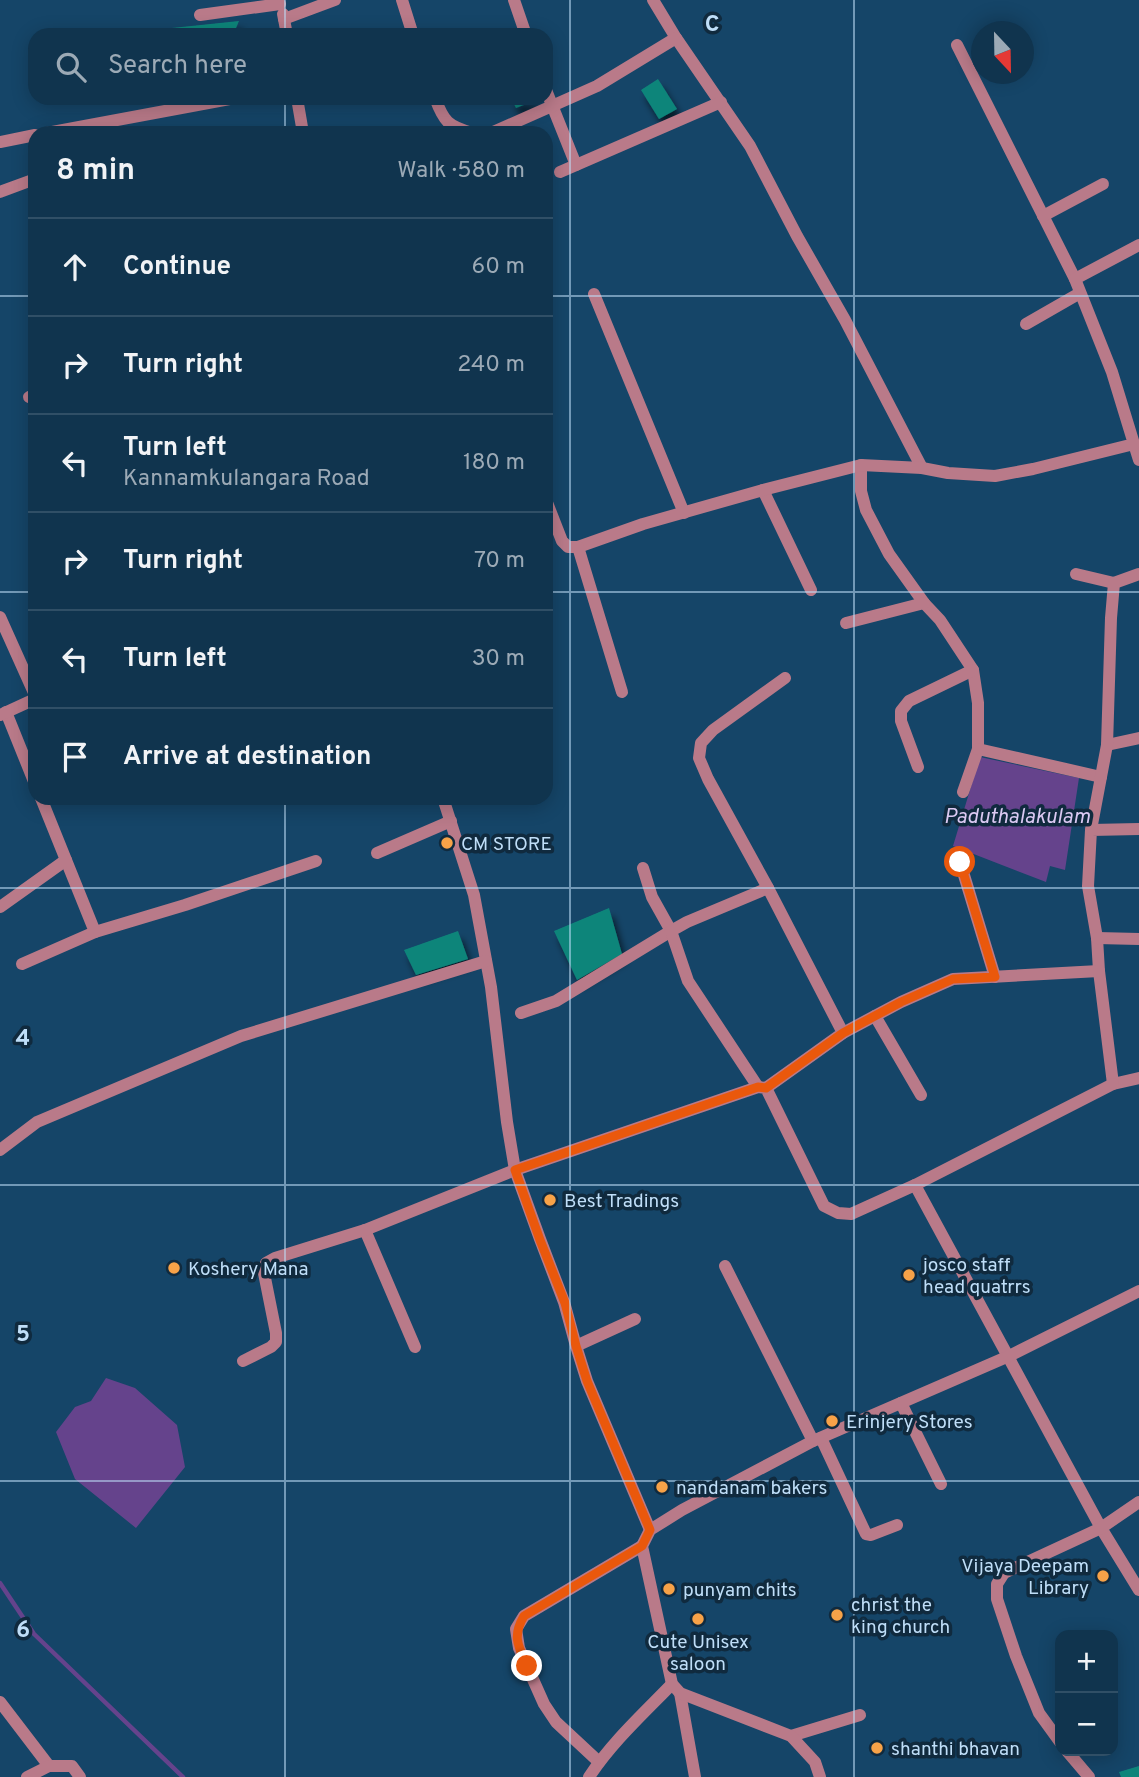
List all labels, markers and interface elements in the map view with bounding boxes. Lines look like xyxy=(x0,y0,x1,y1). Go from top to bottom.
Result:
text: C xyxy=(705,11,719,40)
north arrow xyxy=(971,21,1034,84)
search box xyxy=(28,28,553,105)
icon: search xyxy=(52,48,90,86)
text: Search here xyxy=(108,50,247,83)
text: 8 min xyxy=(56,153,135,190)
text: Walk · 580 m xyxy=(397,157,525,186)
icon: ahead xyxy=(56,248,94,286)
text: Continue xyxy=(123,251,231,284)
text: 60 m xyxy=(472,253,525,282)
icon: right xyxy=(56,346,94,384)
text: Turn right xyxy=(123,349,243,382)
text: 240 m xyxy=(457,351,525,380)
text: Turn left xyxy=(123,432,227,465)
icon: left xyxy=(56,444,94,482)
text: 180 m xyxy=(463,449,525,478)
text: Kannamkulangara Road xyxy=(123,465,370,494)
icon: right xyxy=(56,542,94,580)
text: Turn right xyxy=(123,545,243,578)
text: 70 m xyxy=(474,547,525,576)
icon: left xyxy=(56,640,94,678)
text: Turn left xyxy=(123,643,227,676)
text: 30 m xyxy=(472,645,525,674)
icon: arrive xyxy=(56,738,94,776)
text: Arrive at destination xyxy=(123,741,371,774)
water label: Paduthalakulam xyxy=(944,804,1091,831)
place label: CM STORE xyxy=(461,833,552,857)
marker: CM STORE xyxy=(439,835,455,851)
route start xyxy=(944,846,975,877)
text: 4 xyxy=(16,1025,30,1054)
place label: Best Tradings xyxy=(564,1190,679,1214)
marker: Best Tradings xyxy=(542,1192,558,1208)
place label: josco staff head quatrrs xyxy=(922,1254,1031,1300)
place label: Koshery Mana xyxy=(188,1258,309,1282)
marker: Koshery Mana xyxy=(166,1260,182,1276)
marker: josco staff head quatrrs xyxy=(901,1267,917,1283)
text: 5 xyxy=(16,1321,30,1350)
place label: Erinjery Stores xyxy=(846,1411,973,1435)
marker: Erinjery Stores xyxy=(824,1413,840,1429)
place label: nandanam bakers xyxy=(676,1477,828,1501)
marker: nandanam bakers xyxy=(654,1479,670,1495)
place label: Vijaya Deepam Library xyxy=(961,1555,1089,1601)
marker: Vijaya Deepam Library xyxy=(1095,1568,1111,1584)
place label: punyam chits xyxy=(683,1579,797,1603)
marker: punyam chits xyxy=(661,1581,677,1597)
place label: christ the king church xyxy=(851,1594,950,1640)
marker: christ the king church xyxy=(829,1607,845,1623)
marker: Cute Unisex saloon xyxy=(690,1611,706,1627)
text: 6 xyxy=(16,1617,30,1646)
map controls xyxy=(1055,1630,1118,1756)
button: + xyxy=(1055,1630,1118,1693)
place label: Cute Unisex saloon xyxy=(647,1631,749,1677)
route end xyxy=(511,1650,542,1681)
button: − xyxy=(1055,1693,1118,1756)
place label: shanthi bhavan xyxy=(891,1738,1020,1762)
marker: shanthi bhavan xyxy=(869,1740,885,1756)

